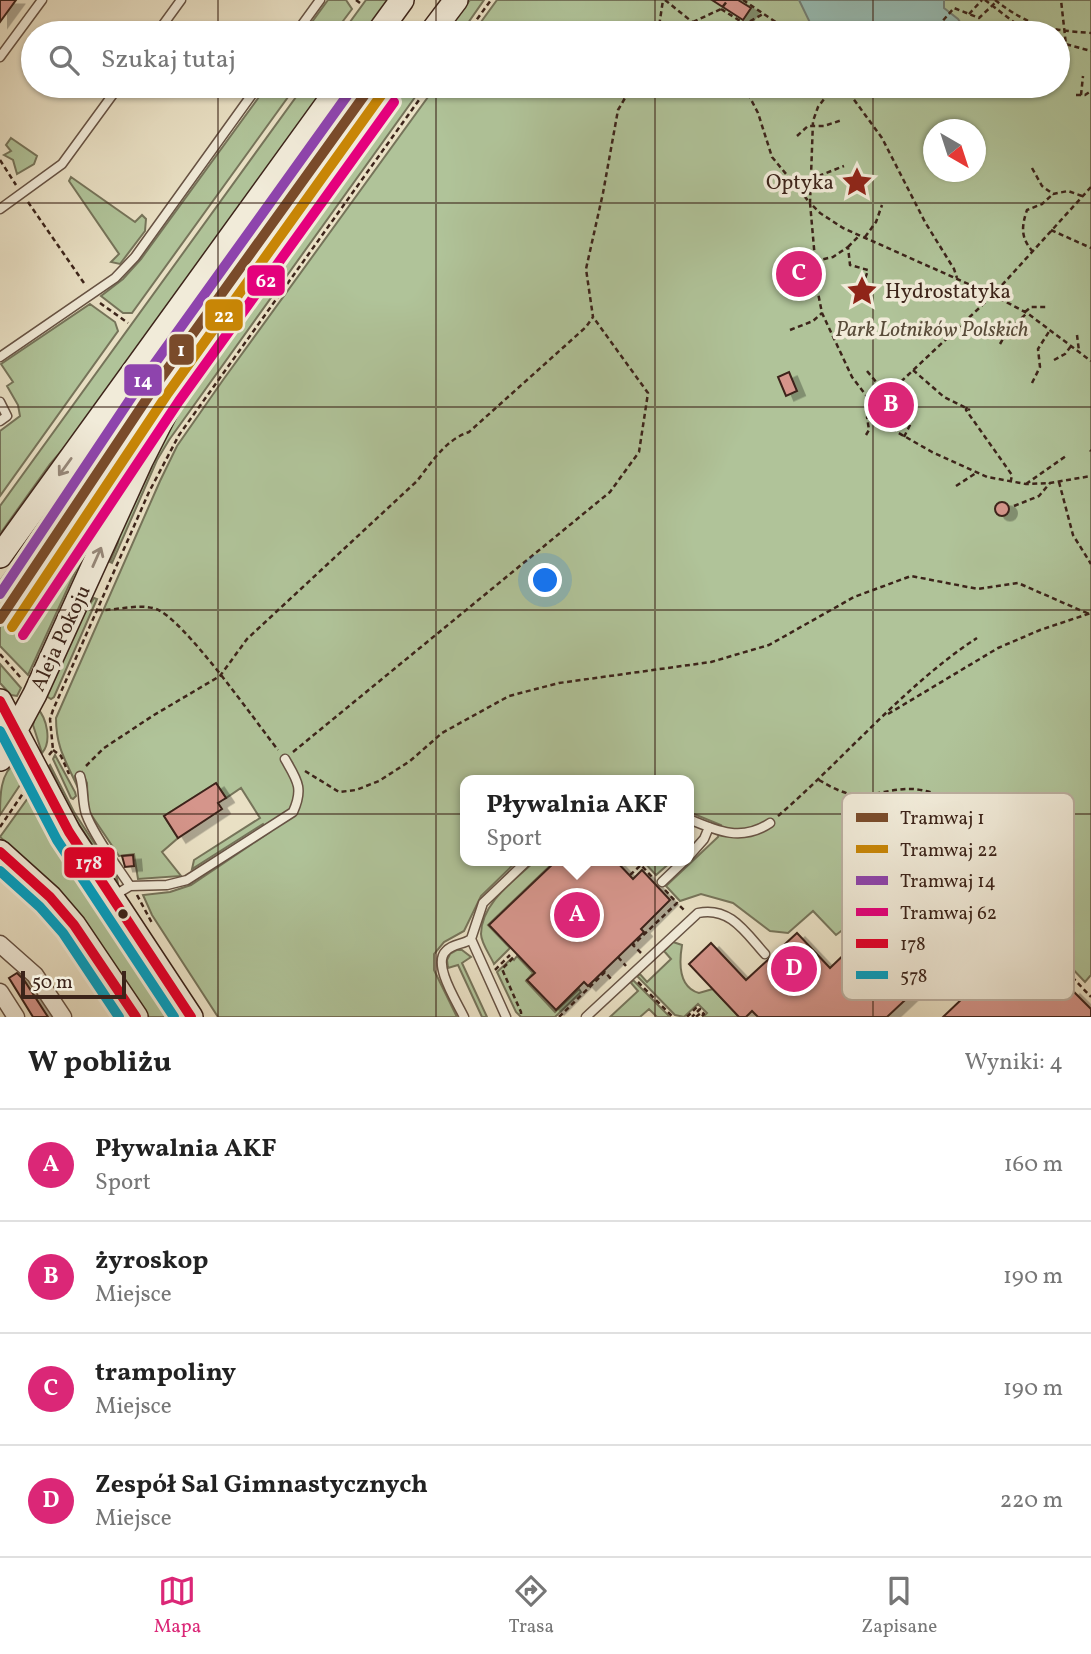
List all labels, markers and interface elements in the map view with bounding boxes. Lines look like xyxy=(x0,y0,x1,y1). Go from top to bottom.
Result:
search box xyxy=(21,21,1070,98)
icon: search xyxy=(45,41,83,79)
text: Szukaj tutaj xyxy=(101,42,236,78)
north arrow xyxy=(923,119,986,182)
place icon: Optyka xyxy=(840,165,874,199)
place label: Optyka xyxy=(766,169,834,198)
pin: C xyxy=(776,248,822,300)
line badge: 62 xyxy=(246,264,286,297)
text: 62 xyxy=(256,269,276,295)
place icon: Hydrostatyka xyxy=(845,274,879,308)
place label: Hydrostatyka xyxy=(885,278,1011,307)
line badge: 22 xyxy=(204,298,244,332)
text: 22 xyxy=(214,304,234,330)
park label: Park Lotników Polskich xyxy=(835,316,1029,345)
line badge: 1 xyxy=(168,333,195,366)
text: 1 xyxy=(177,338,185,364)
line badge: 14 xyxy=(123,363,163,397)
text: 14 xyxy=(133,369,153,395)
pin: B xyxy=(868,379,914,431)
one-way arrow xyxy=(58,457,72,476)
one-way arrow xyxy=(91,547,104,568)
your location xyxy=(528,563,562,597)
street label: Aleja Pokoju xyxy=(24,581,99,697)
popup xyxy=(460,775,694,866)
text: Pływalnia AKF xyxy=(486,787,668,823)
legend xyxy=(842,793,1074,1000)
text: Tramwaj 1 xyxy=(900,806,985,832)
text: Sport xyxy=(486,823,542,855)
text: Tramwaj 22 xyxy=(900,838,998,864)
line badge: 178 xyxy=(63,846,116,879)
text: 178 xyxy=(76,851,102,877)
text: Tramwaj 14 xyxy=(900,869,996,895)
pin: A xyxy=(554,889,600,941)
text: Tramwaj 62 xyxy=(900,901,997,927)
unlabelled marker xyxy=(116,907,130,921)
text: 178 xyxy=(900,932,926,958)
pin: D xyxy=(771,943,817,995)
text: 578 xyxy=(900,964,927,990)
scale bar xyxy=(21,968,126,1000)
text: 50 m xyxy=(32,970,73,996)
text: W pobliżu xyxy=(28,1042,171,1084)
text: Wyniki: 4 xyxy=(965,1047,1063,1079)
text: Pływalnia AKF xyxy=(95,1131,277,1167)
text: A xyxy=(43,1149,59,1181)
text: 160 m xyxy=(1004,1149,1063,1181)
text: Sport xyxy=(95,1167,151,1199)
text: żyroskop xyxy=(95,1243,208,1279)
text: B xyxy=(43,1261,59,1293)
text: 190 m xyxy=(1003,1261,1063,1293)
text: Miejsce xyxy=(95,1279,172,1311)
text: trampoliny xyxy=(95,1355,236,1391)
text: C xyxy=(44,1373,58,1405)
text: 190 m xyxy=(1003,1373,1063,1405)
text: Miejsce xyxy=(95,1391,172,1423)
text: Zespół Sal Gimnastycznych xyxy=(95,1467,428,1503)
text: D xyxy=(43,1485,59,1517)
text: 220 m xyxy=(1000,1485,1063,1517)
text: Miejsce xyxy=(95,1503,172,1535)
tab: Mapa xyxy=(154,1572,201,1640)
tab: Trasa xyxy=(509,1572,554,1640)
tab: Zapisane xyxy=(861,1572,937,1640)

